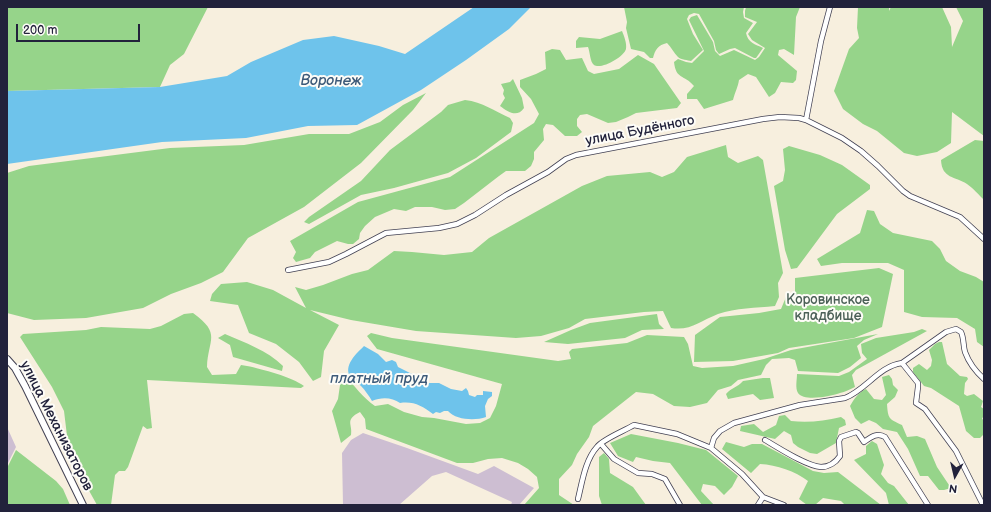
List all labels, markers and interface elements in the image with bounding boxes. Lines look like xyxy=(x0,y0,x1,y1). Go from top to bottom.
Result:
scale bar xyxy=(18,16,142,42)
text: 200 m xyxy=(23,23,57,38)
water label: Воронеж xyxy=(301,72,361,90)
street label: улица Будённого xyxy=(584,112,696,150)
park label: Коровинское кладбище xyxy=(786,292,870,324)
street label: улица Механизаторов xyxy=(16,358,96,494)
water label: платный пруд xyxy=(330,370,428,388)
north arrow xyxy=(935,456,975,496)
text: N xyxy=(948,481,958,495)

